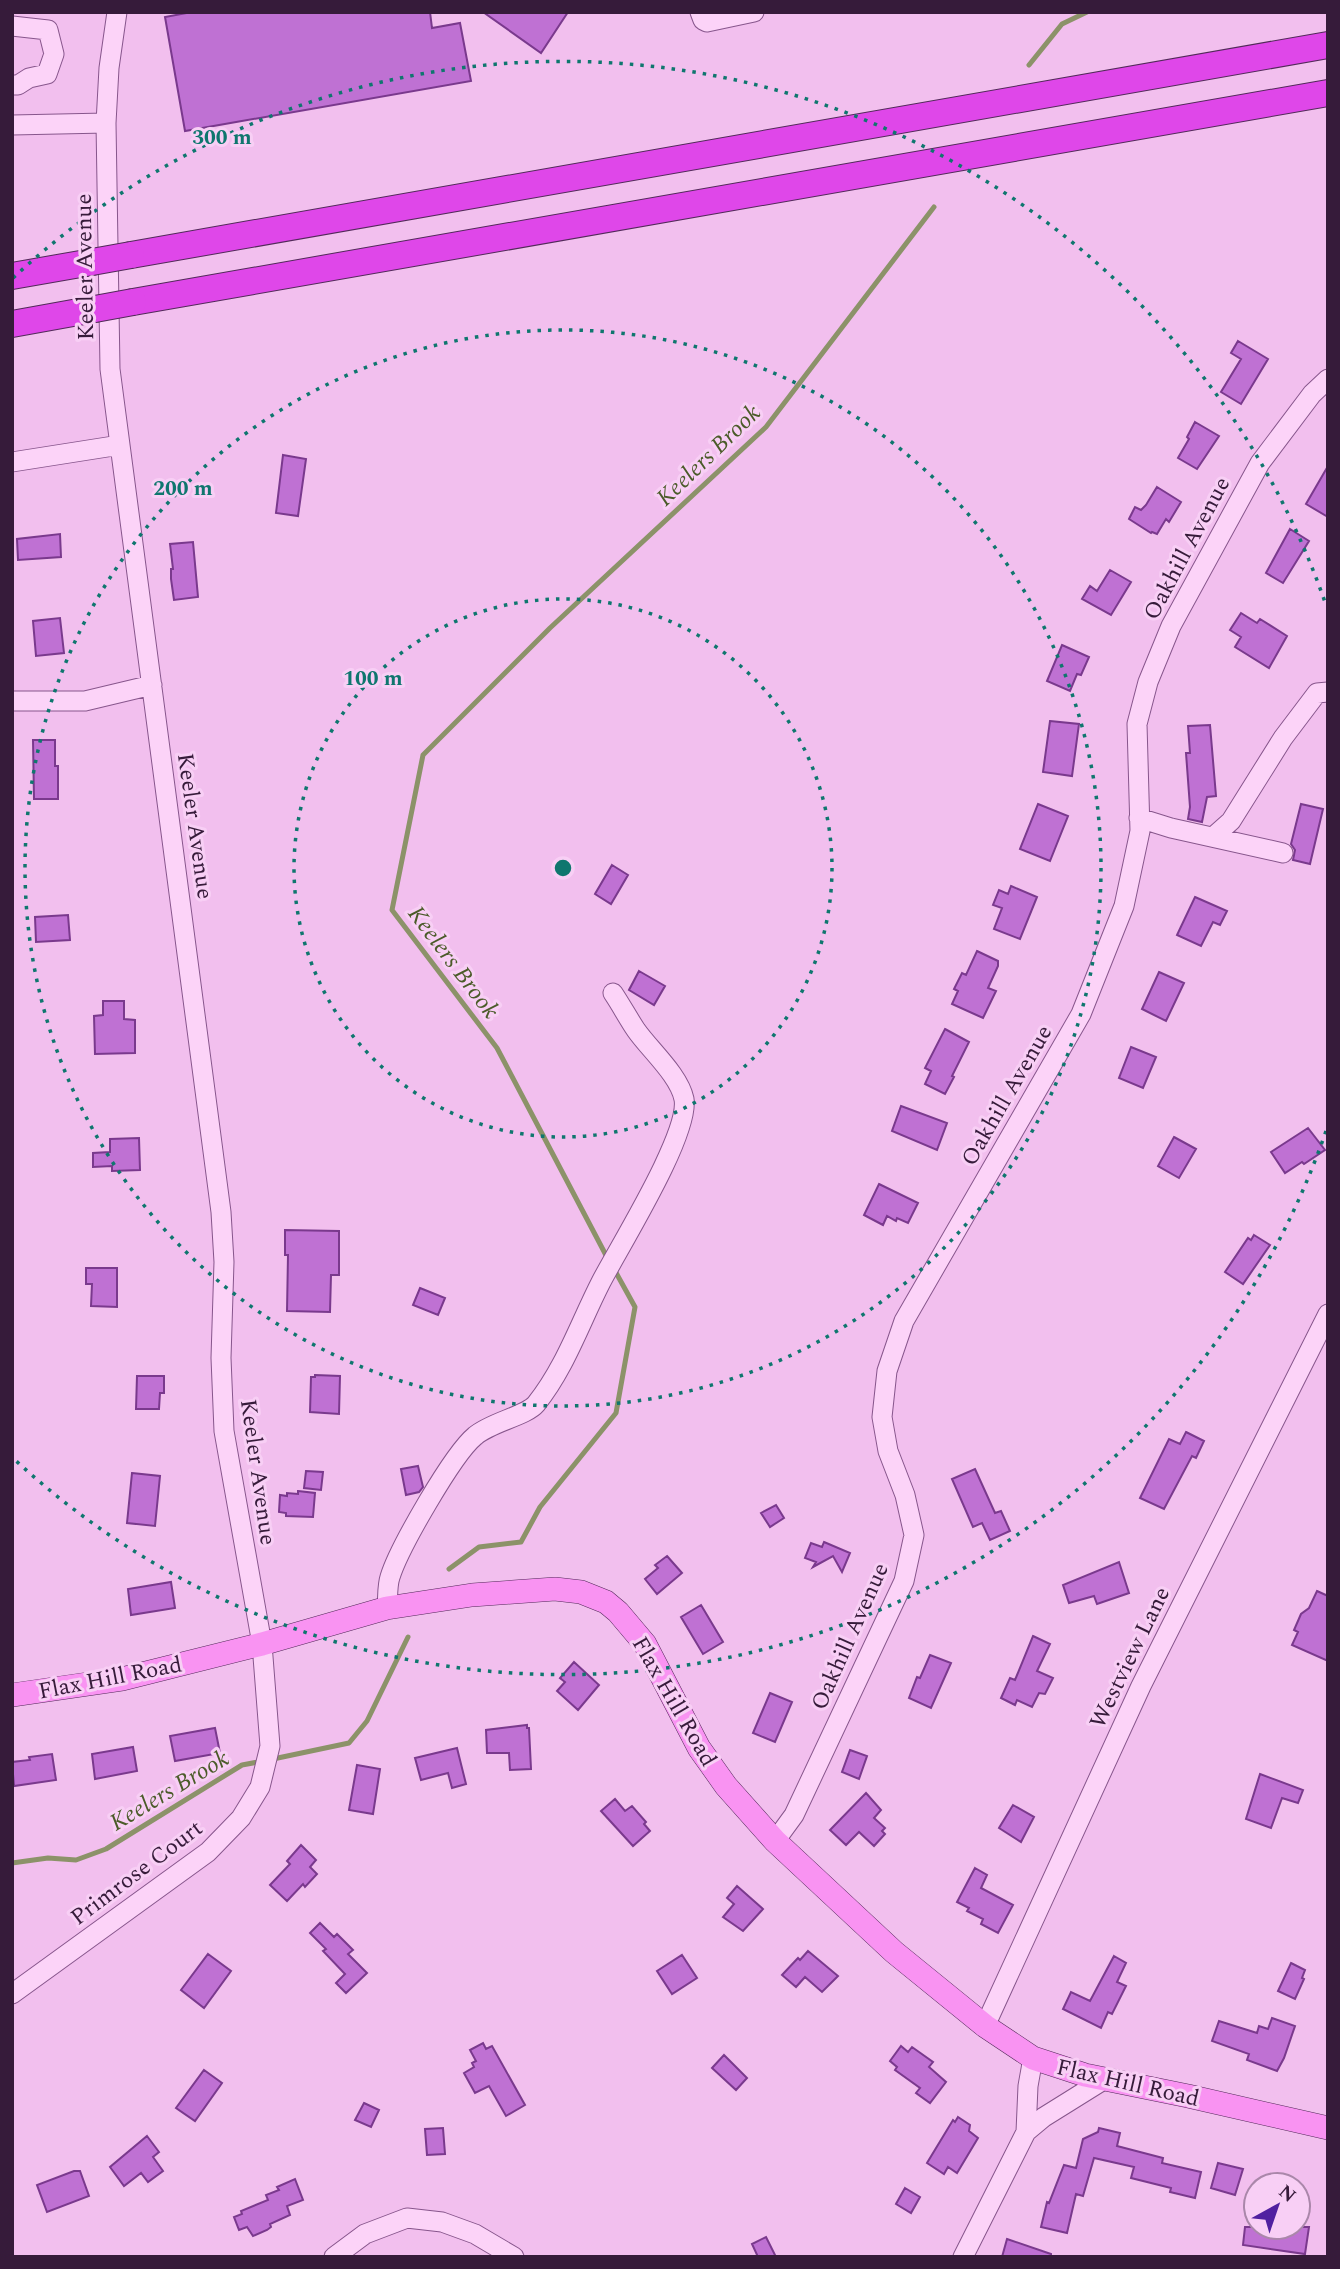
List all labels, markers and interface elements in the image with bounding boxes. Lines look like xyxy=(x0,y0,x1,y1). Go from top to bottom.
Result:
text: 300 m xyxy=(192,122,252,154)
street label: Keeler Avenue xyxy=(67,193,104,341)
water label: Keelers Brook xyxy=(648,396,769,515)
street label: Oakhill Avenue xyxy=(1135,471,1240,627)
text: 200 m xyxy=(153,473,213,505)
text: 100 m xyxy=(343,663,403,695)
street label: Keeler Avenue xyxy=(167,751,222,901)
centre of rings xyxy=(551,856,575,880)
water label: Keelers Brook xyxy=(399,898,508,1027)
street label: Oakhill Avenue xyxy=(953,1019,1062,1173)
street label: Keeler Avenue xyxy=(230,1397,285,1547)
street label: Oakhill Avenue xyxy=(802,1557,898,1716)
street label: Westview Lane xyxy=(1081,1581,1180,1734)
street label: Flax Hill Road xyxy=(622,1630,725,1774)
street label: Flax Hill Road xyxy=(35,1647,185,1710)
water label: Keelers Brook xyxy=(103,1741,236,1841)
street label: Primrose Court xyxy=(63,1812,211,1935)
street label: Flax Hill Road xyxy=(1053,2050,1203,2117)
north arrow xyxy=(1242,2171,1312,2241)
text: N xyxy=(1272,2178,1302,2210)

